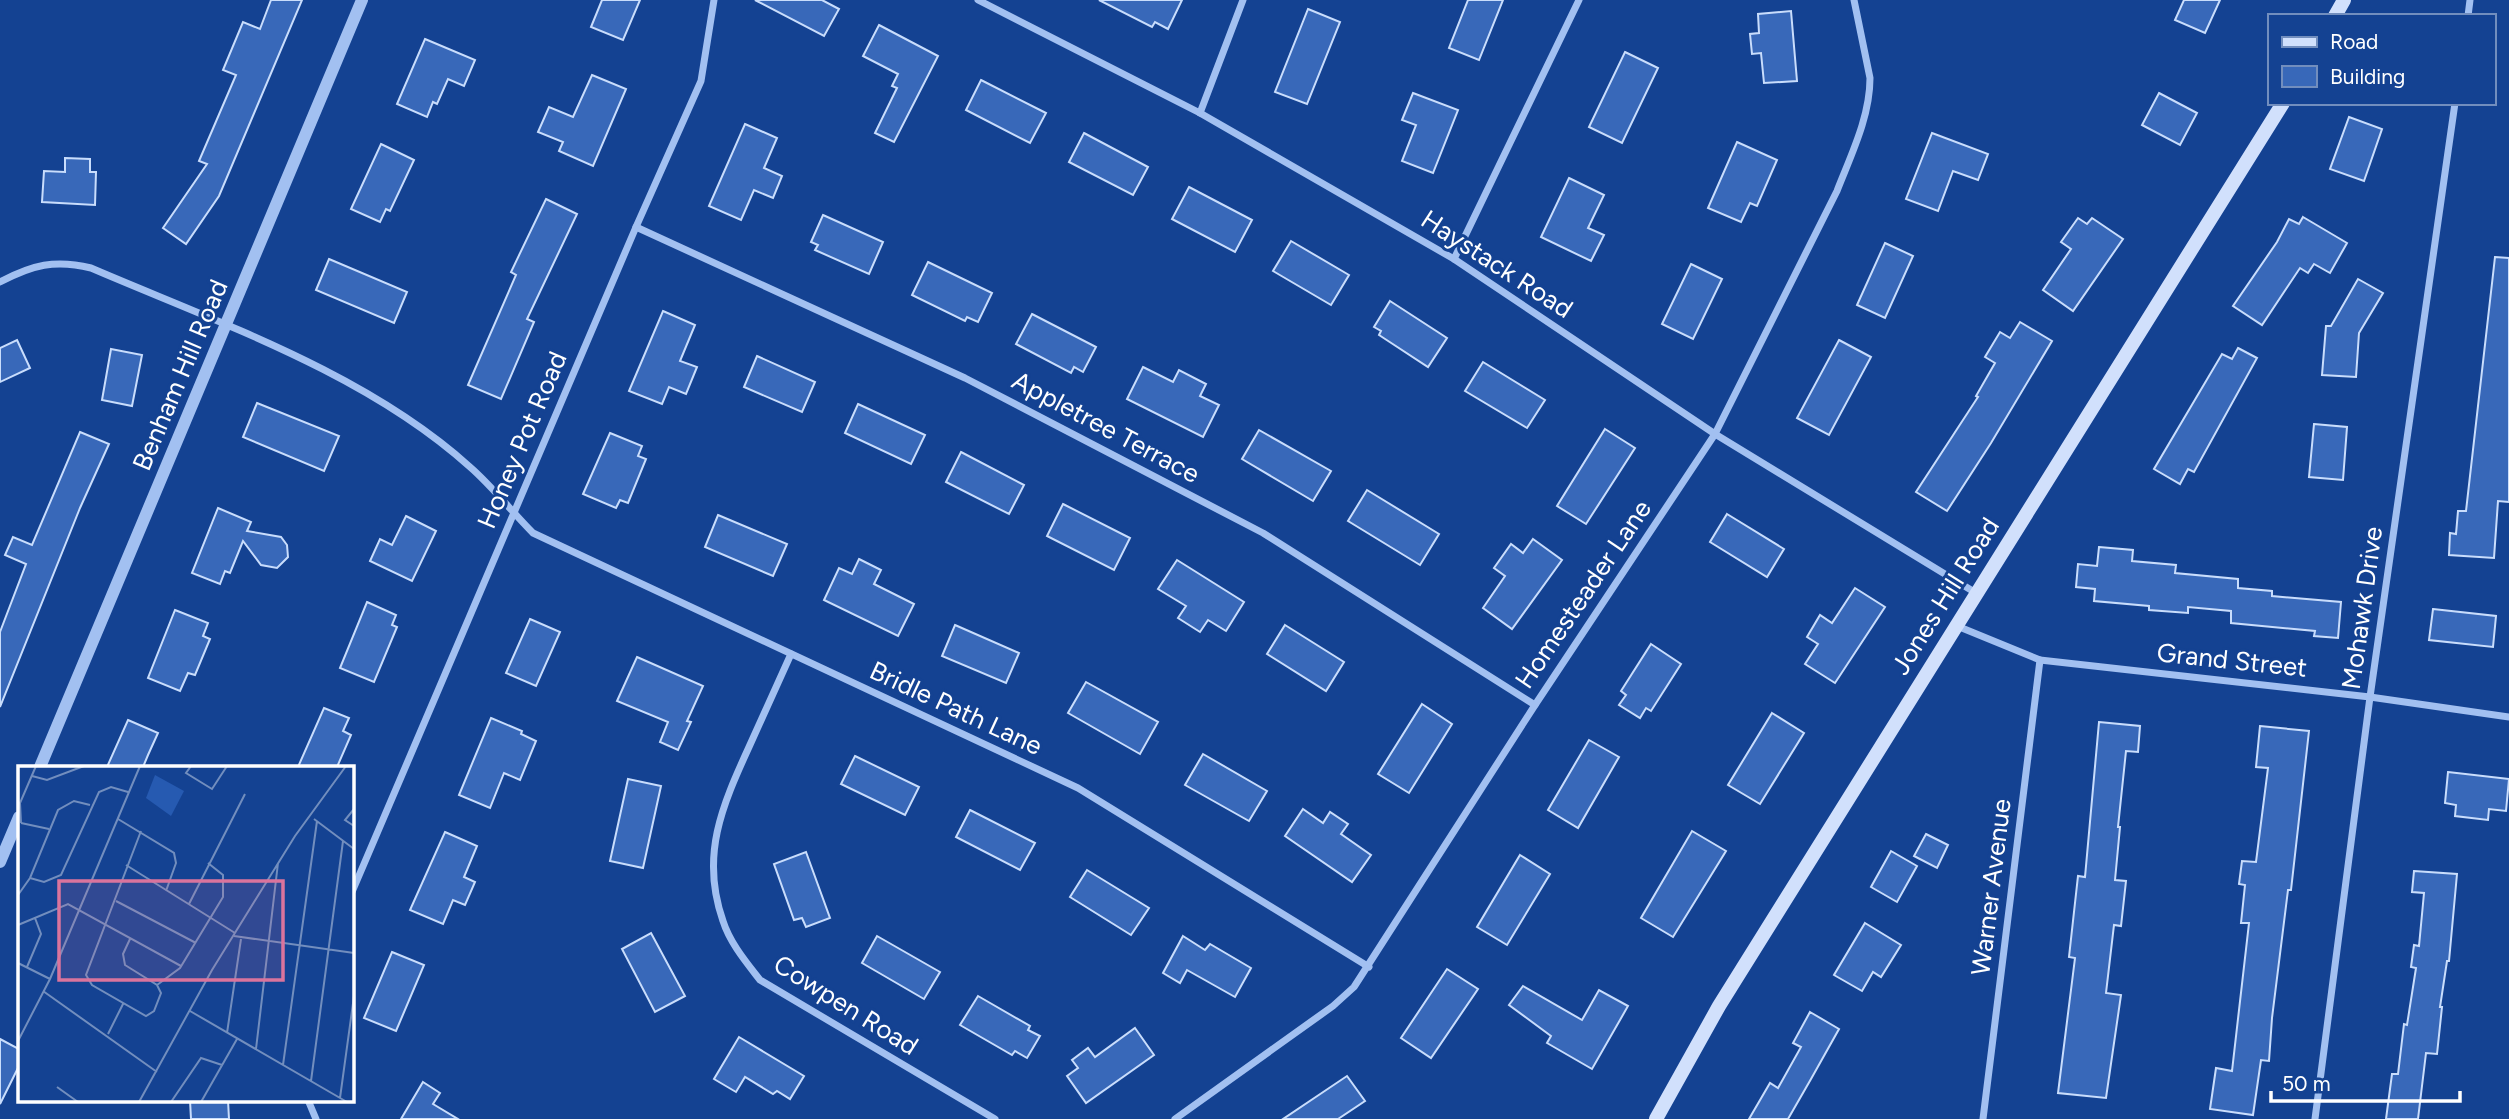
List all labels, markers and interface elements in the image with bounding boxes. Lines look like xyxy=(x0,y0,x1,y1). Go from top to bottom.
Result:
legend xyxy=(2268,14,2495,105)
text: Road xyxy=(2330,29,2378,54)
text: Building xyxy=(2330,64,2405,89)
street label: Haystack Road xyxy=(1415,203,1579,325)
street label: Benham Hill Road xyxy=(125,275,235,475)
street label: Honey Pot Road xyxy=(470,347,574,533)
street label: Appletree Terrace xyxy=(1007,364,1205,490)
street label: Homesteader Lane xyxy=(1508,494,1658,694)
street label: Jones Hill Road xyxy=(1884,512,2006,680)
street label: Mohawk Drive xyxy=(2335,524,2389,692)
street label: Grand Street xyxy=(2155,636,2309,684)
street label: Bridle Path Lane xyxy=(865,654,1047,762)
inset map xyxy=(18,766,354,1102)
street label: Warner Avenue xyxy=(1964,797,2018,977)
street label: Cowpen Road xyxy=(768,948,924,1062)
scale bar xyxy=(2271,1060,2460,1104)
text: 50 m xyxy=(2282,1071,2331,1096)

